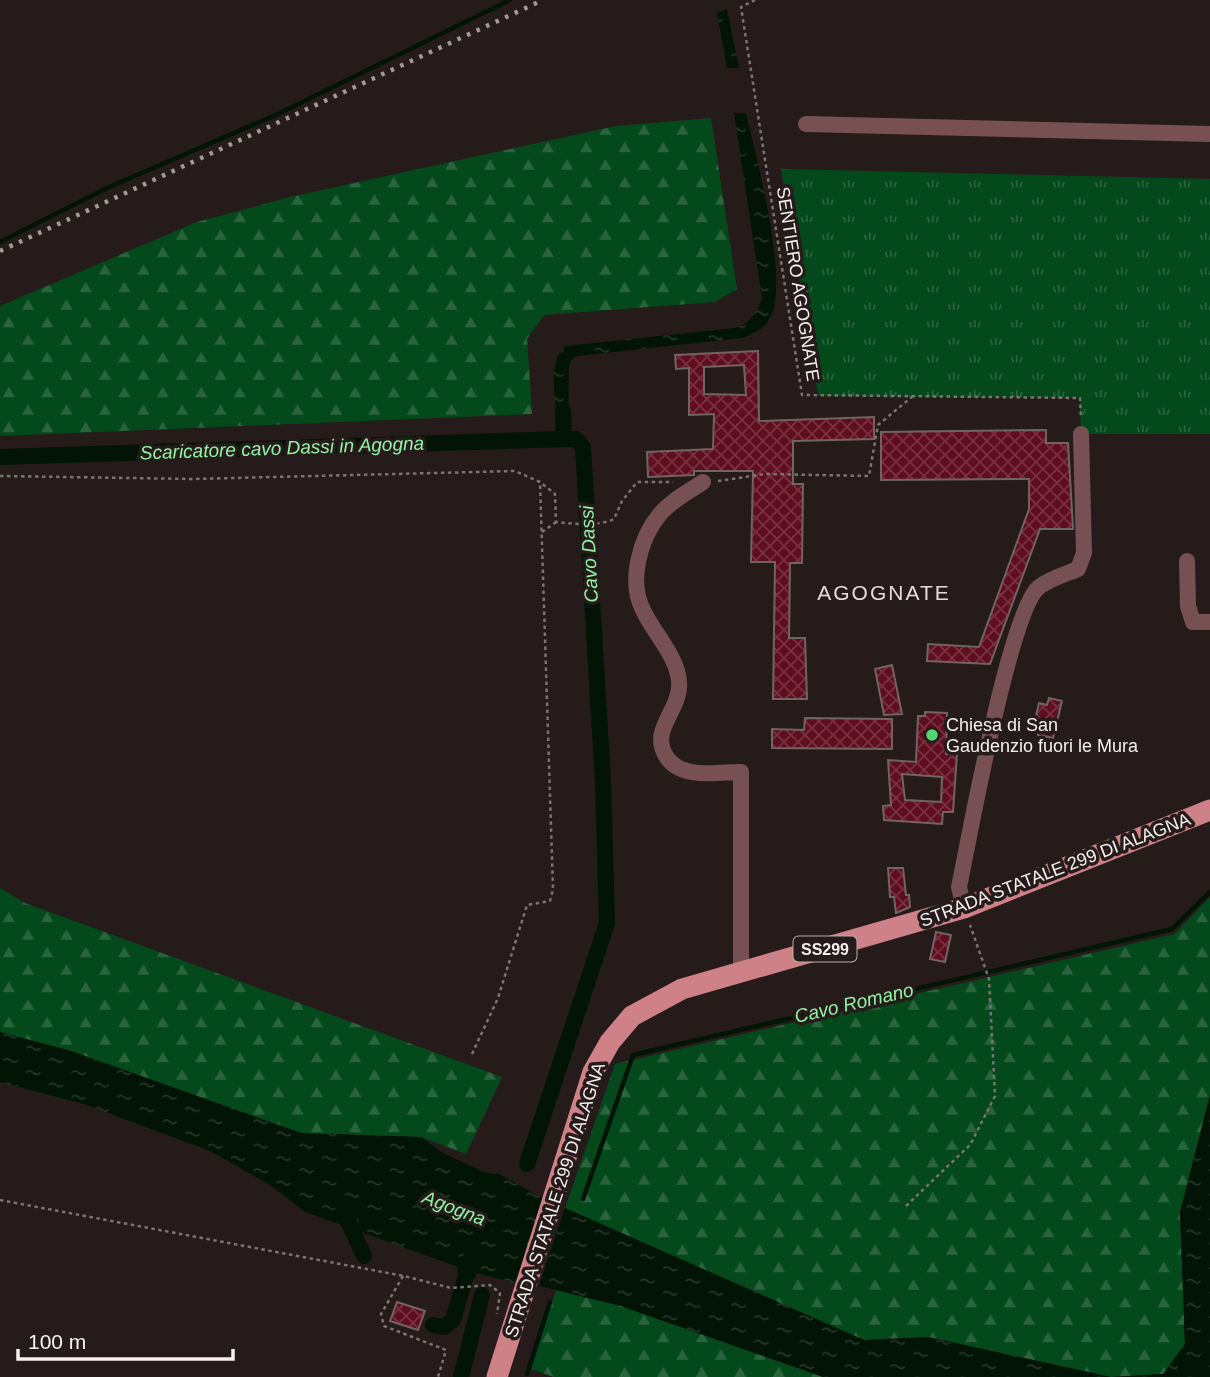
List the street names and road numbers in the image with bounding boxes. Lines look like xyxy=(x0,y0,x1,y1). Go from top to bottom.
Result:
street label: SENTIERO AGOGNATE xyxy=(773,185,823,383)
street label: STRADA STATALE 299 DI ALAGNA xyxy=(917,809,1193,931)
road number: SS299 xyxy=(794,937,856,962)
street label: STRADA STATALE 299 DI ALAGNA xyxy=(501,1060,609,1340)

